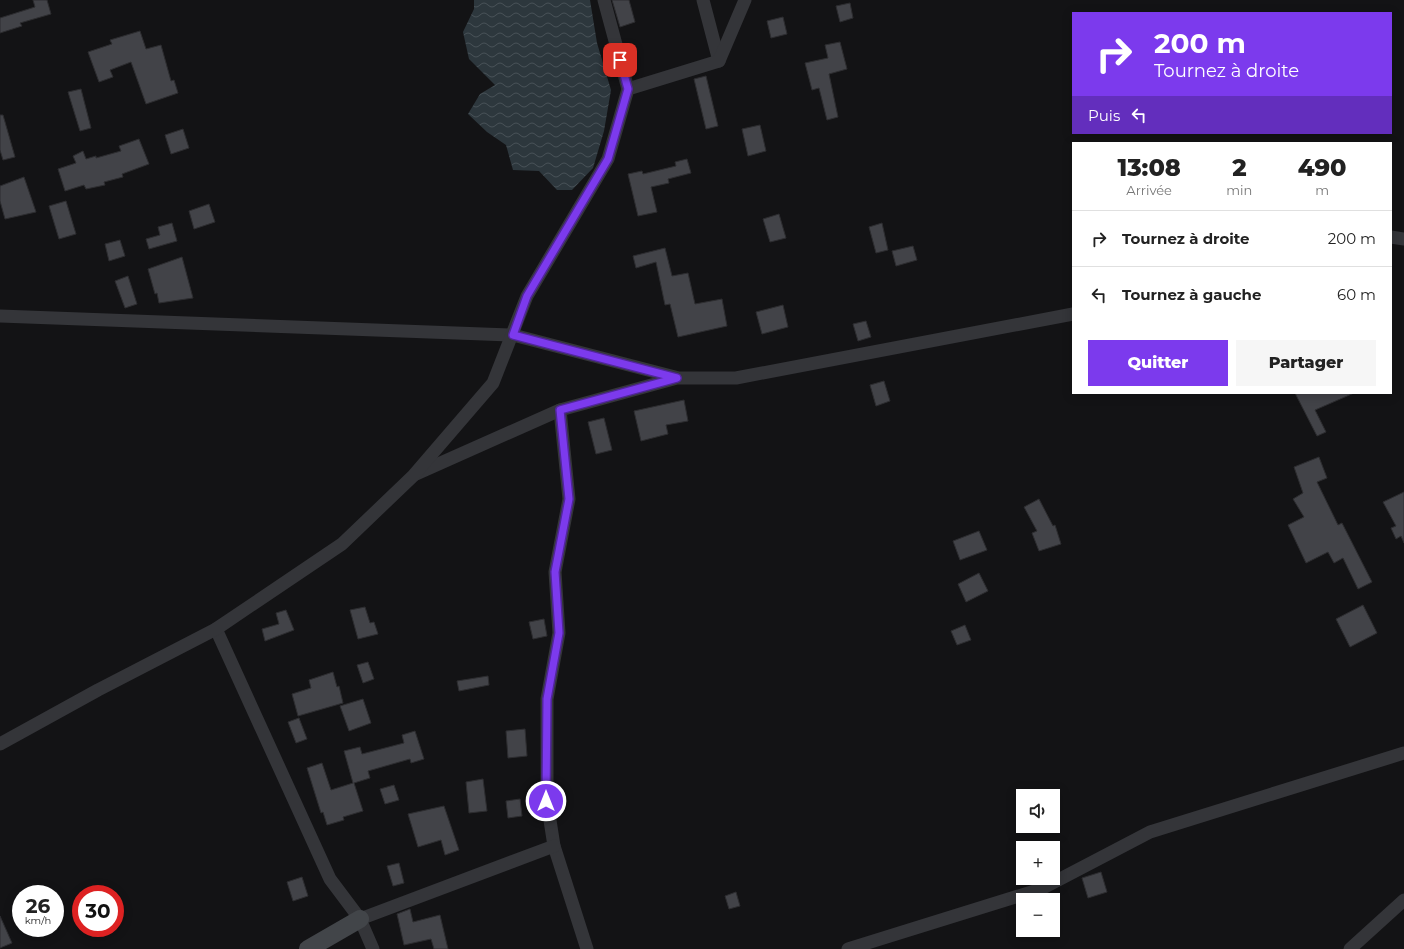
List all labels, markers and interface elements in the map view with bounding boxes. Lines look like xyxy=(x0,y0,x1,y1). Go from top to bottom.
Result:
text: 200 m xyxy=(1154,26,1246,60)
icon: right xyxy=(1088,28,1140,80)
pin xyxy=(603,43,637,77)
icon: arrive xyxy=(609,49,631,71)
text: Tournez à droite xyxy=(1154,60,1299,82)
icon: left xyxy=(1128,104,1150,126)
text: Puis xyxy=(1088,106,1120,125)
text: 13:08 xyxy=(1117,153,1181,182)
text: 2 xyxy=(1232,153,1247,182)
text: 490 xyxy=(1298,153,1347,182)
text: Arrivée xyxy=(1126,182,1172,198)
text: min xyxy=(1226,182,1252,198)
text: m xyxy=(1315,182,1329,198)
icon: right xyxy=(1088,228,1110,250)
text: Tournez à droite xyxy=(1122,229,1250,248)
text: 200 m xyxy=(1328,229,1376,248)
icon: left xyxy=(1088,284,1110,306)
text: Tournez à gauche xyxy=(1122,285,1261,304)
text: 60 m xyxy=(1337,285,1376,304)
button: Quitter xyxy=(1088,340,1228,386)
button: Partager xyxy=(1236,340,1376,386)
position arrow xyxy=(525,780,567,822)
map controls xyxy=(1016,789,1060,937)
button: sound xyxy=(1016,789,1060,833)
button: + xyxy=(1016,841,1060,885)
speed limit sign: 30 xyxy=(72,885,124,937)
button: − xyxy=(1016,893,1060,937)
text: 26 xyxy=(26,894,50,918)
text: km/h xyxy=(25,914,51,927)

